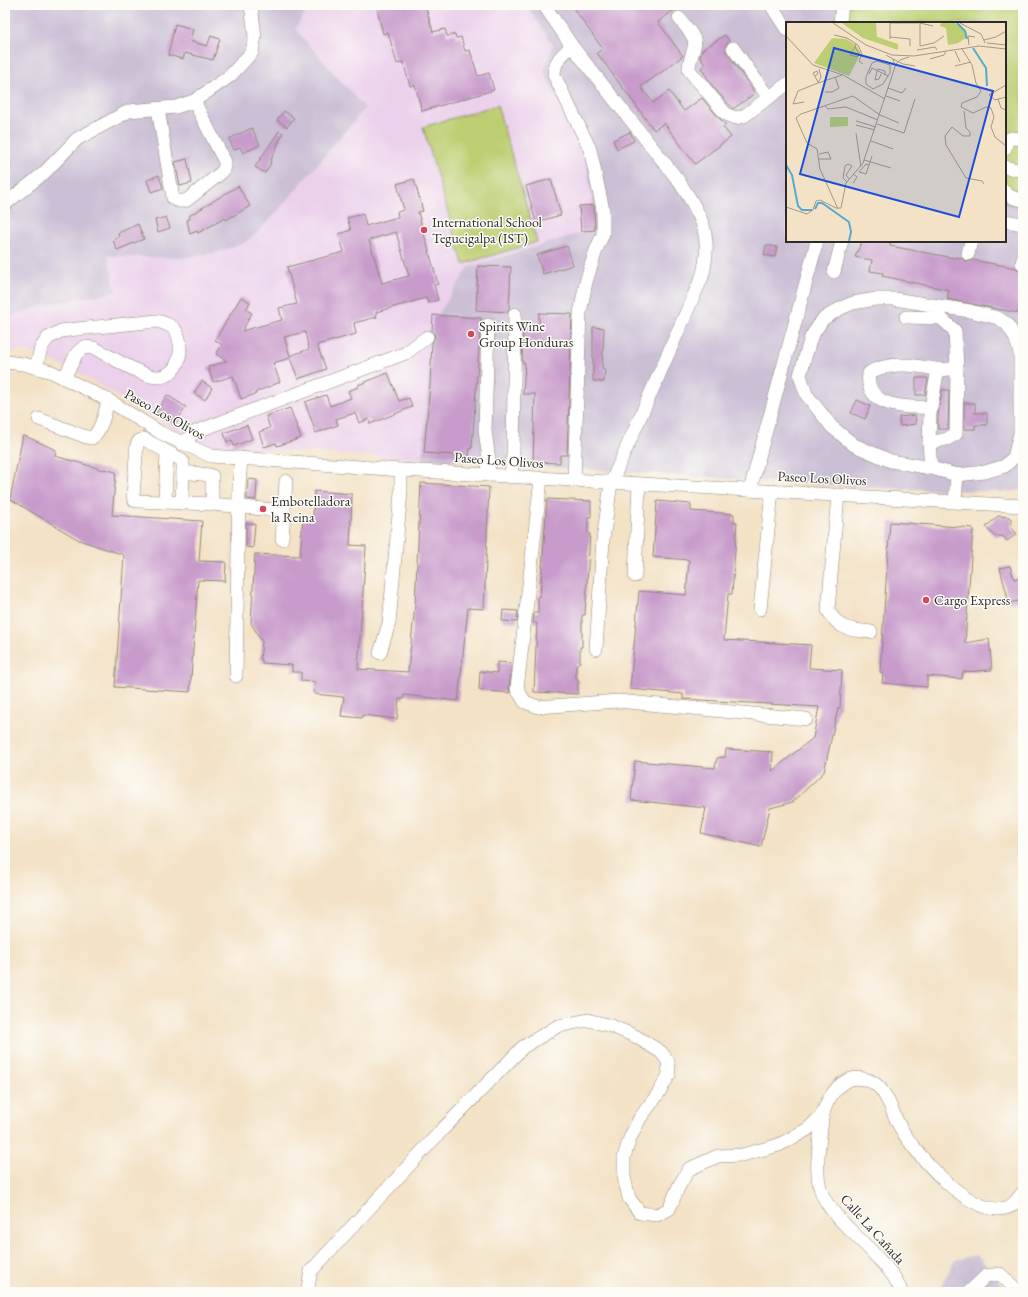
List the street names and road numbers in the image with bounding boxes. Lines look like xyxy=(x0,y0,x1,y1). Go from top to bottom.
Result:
street label: Paseo Los Olivos xyxy=(122,384,209,444)
street label: Paseo Los Olivos xyxy=(454,448,545,472)
street label: Paseo Los Olivos xyxy=(777,467,868,489)
street label: Calle La Cañada xyxy=(837,1190,909,1268)

